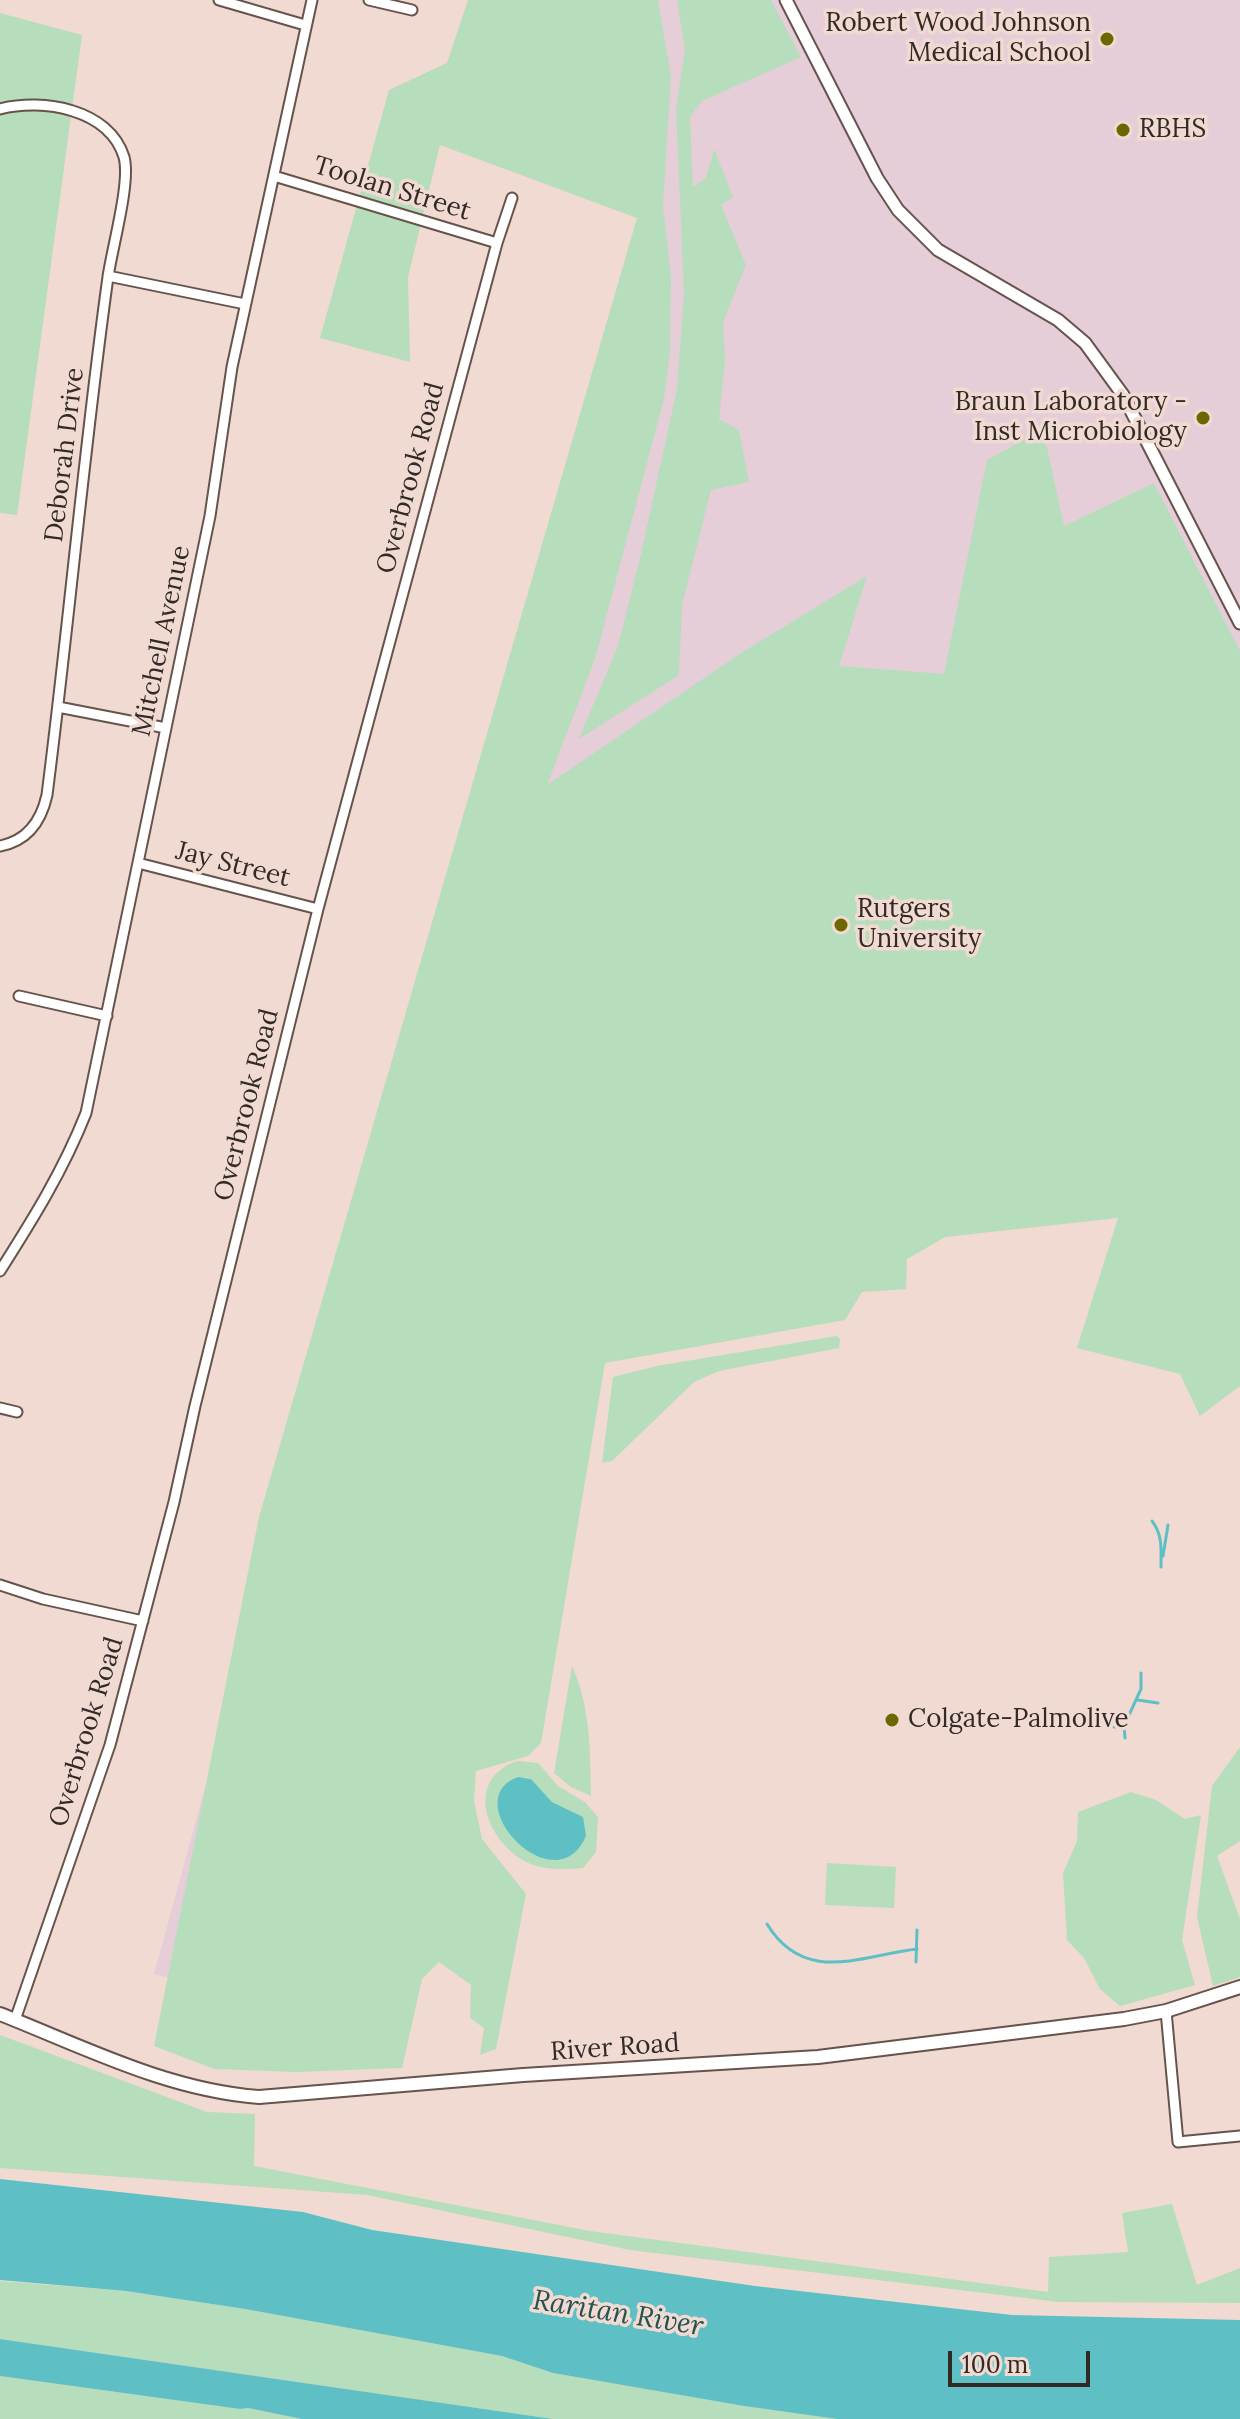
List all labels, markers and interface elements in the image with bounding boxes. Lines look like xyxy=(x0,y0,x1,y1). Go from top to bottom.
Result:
place label: Robert Wood Johnson Medical School xyxy=(825,8,1091,70)
marker: Robert Wood Johnson Medical School xyxy=(1098,30,1116,48)
place label: RBHS xyxy=(1139,114,1206,146)
marker: RBHS xyxy=(1114,121,1132,139)
street label: Toolan Street xyxy=(310,150,474,228)
street label: Deborah Drive xyxy=(39,366,91,544)
street label: Overbrook Road xyxy=(370,379,452,577)
place label: Braun Laboratory - Inst Microbiology xyxy=(955,387,1187,448)
marker: Braun Laboratory - Inst Microbiology xyxy=(1194,409,1212,427)
street label: Mitchell Avenue xyxy=(127,543,197,739)
street label: Jay Street xyxy=(173,836,293,894)
place label: Rutgers University xyxy=(857,894,982,956)
marker: Rutgers University xyxy=(832,916,850,934)
street label: Overbrook Road xyxy=(208,1006,286,1204)
street label: Overbrook Road xyxy=(43,1633,131,1831)
place label: Colgate-Palmolive xyxy=(908,1704,1129,1736)
marker: Colgate-Palmolive xyxy=(883,1711,901,1729)
street label: River Road xyxy=(549,2028,681,2068)
water label: Raritan River xyxy=(530,2284,706,2344)
scale bar xyxy=(952,2335,1094,2385)
text: 100 m xyxy=(962,2349,1028,2380)

